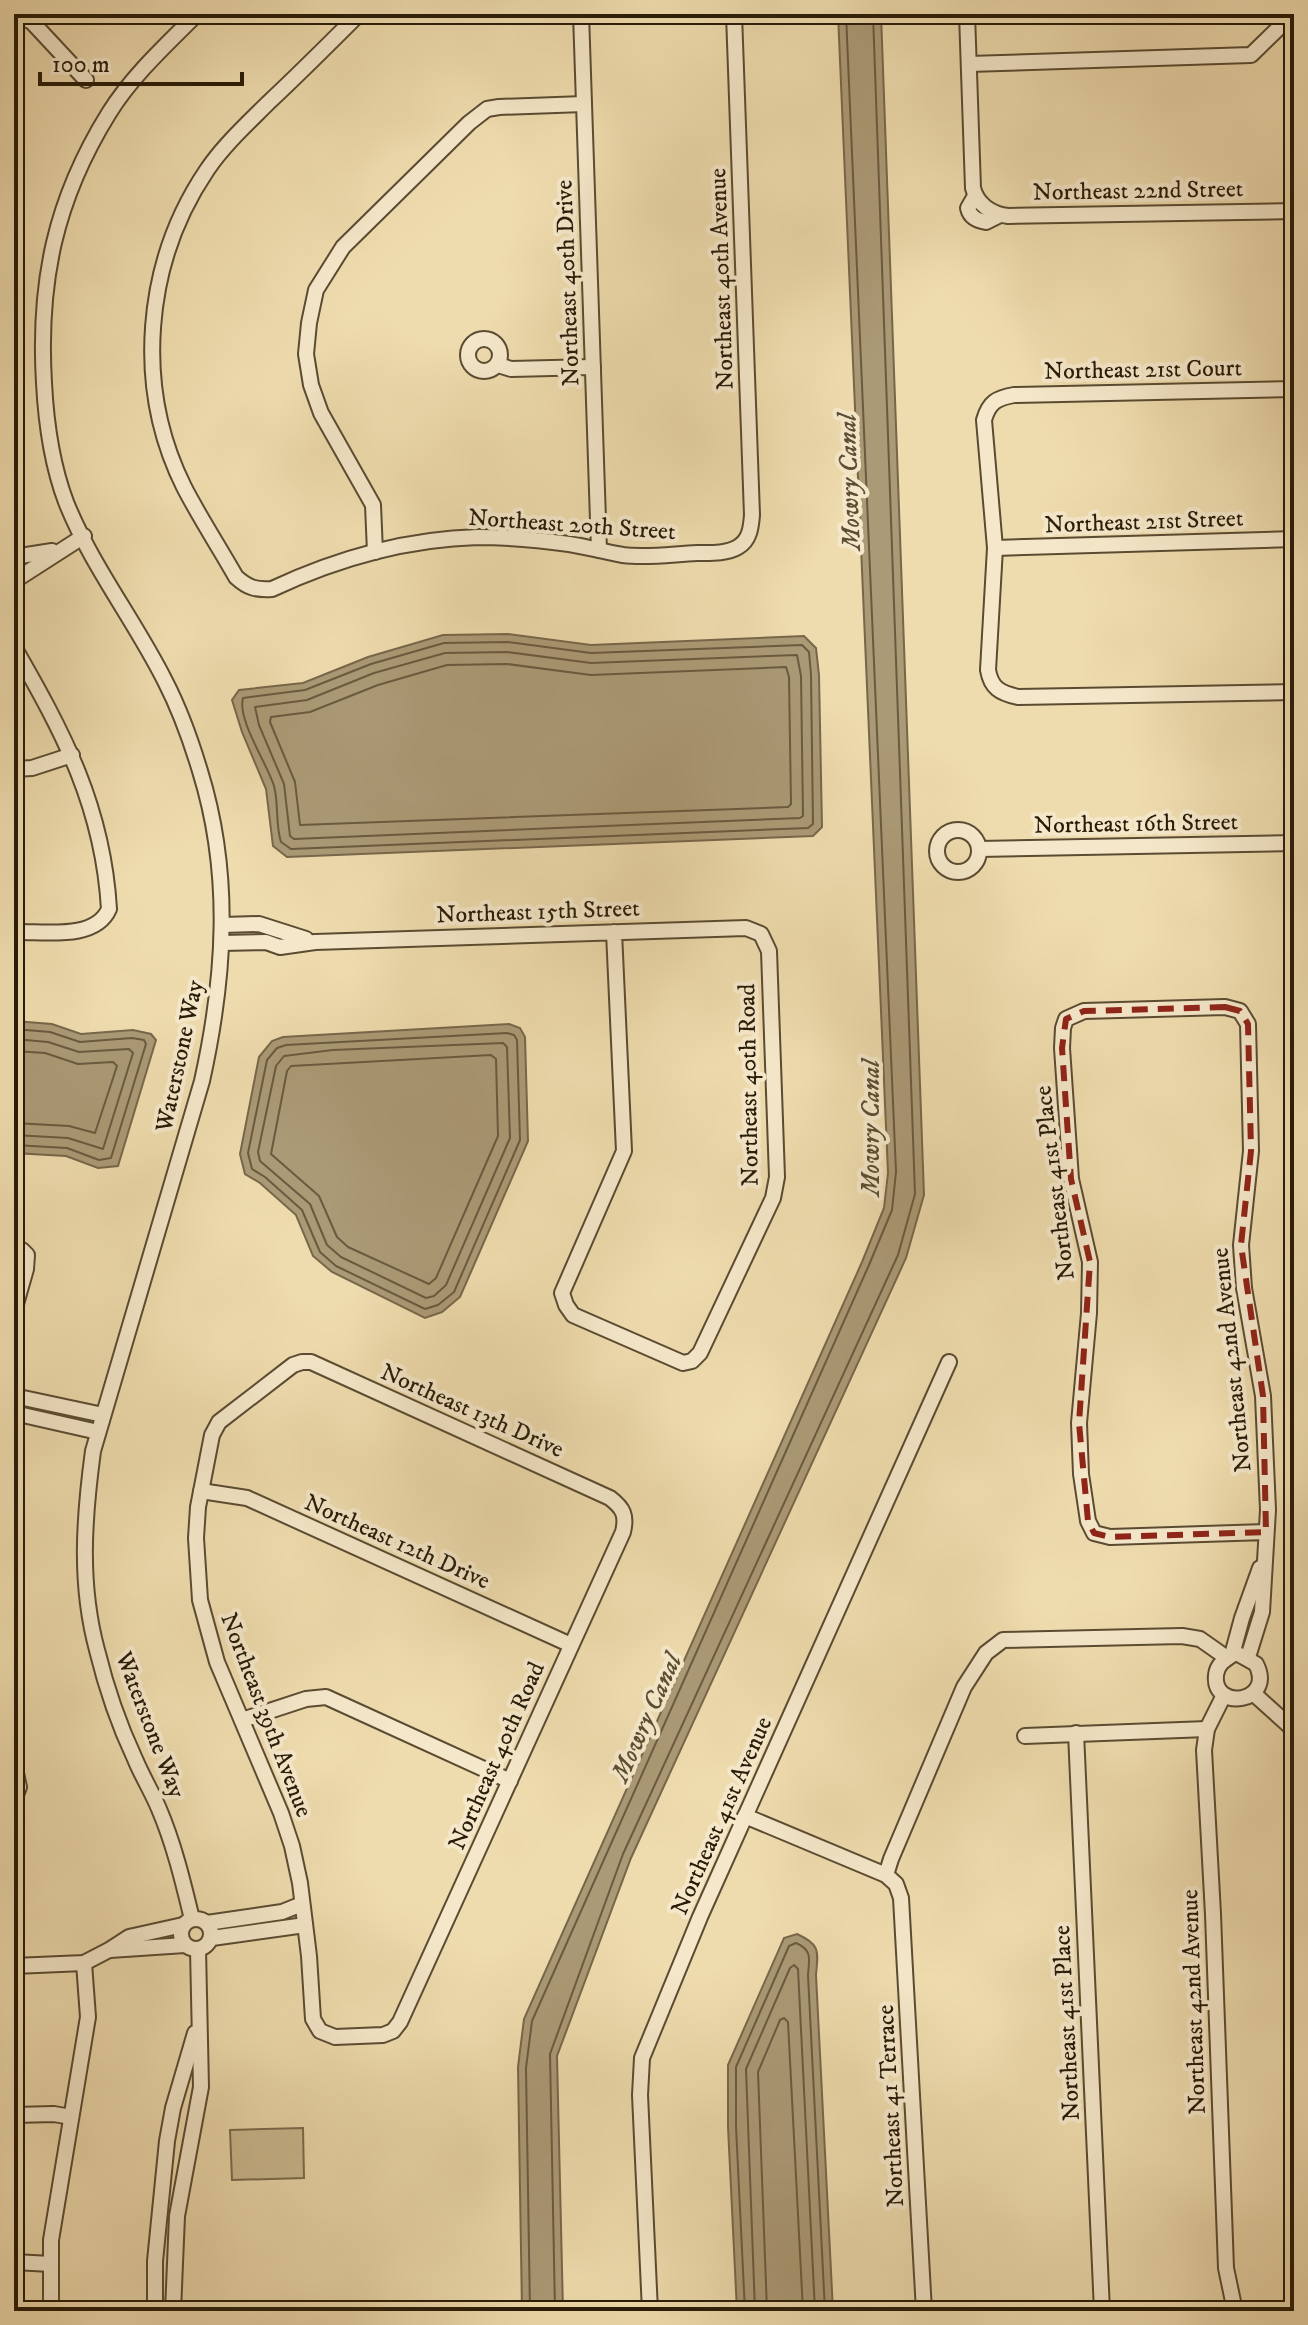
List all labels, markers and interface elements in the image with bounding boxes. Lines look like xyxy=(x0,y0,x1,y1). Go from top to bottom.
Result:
scale bar xyxy=(40,36,242,86)
text: 100 m xyxy=(52,50,110,80)
street label: Northeast 40th Avenue xyxy=(703,167,741,391)
street label: Northeast 22nd Street xyxy=(1032,174,1244,208)
street label: Northeast 40th Drive xyxy=(549,179,587,387)
street label: Northeast 21st Court xyxy=(1044,353,1243,387)
water label: Mowry Canal xyxy=(831,410,869,553)
street label: Northeast 20th Street xyxy=(467,503,677,547)
street label: Northeast 21st Street xyxy=(1044,504,1244,540)
street label: Northeast 16th Street xyxy=(1034,807,1239,841)
street label: Northeast 15th Street xyxy=(436,893,641,931)
street label: Waterstone Way xyxy=(149,977,211,1136)
street label: Northeast 40th Road xyxy=(732,983,766,1187)
water label: Mowry Canal xyxy=(855,1056,888,1198)
street label: Northeast 41st Place xyxy=(1028,1084,1082,1282)
street label: Northeast 42nd Avenue xyxy=(1205,1246,1259,1474)
street label: Northeast 13th Drive xyxy=(376,1357,568,1465)
street label: Northeast 12th Drive xyxy=(299,1488,495,1596)
street label: Northeast 39th Avenue xyxy=(213,1609,319,1821)
water label: Mowry Canal xyxy=(603,1646,691,1789)
street label: Waterstone Way xyxy=(108,1647,192,1803)
street label: Northeast 40th Road xyxy=(442,1657,552,1855)
street label: Northeast 41st Avenue xyxy=(665,1712,779,1920)
street label: Northeast 42nd Avenue xyxy=(1175,1889,1213,2115)
street label: Northeast 41st Place xyxy=(1047,1924,1087,2122)
street label: Northeast 41 Terrace xyxy=(871,2004,911,2208)

